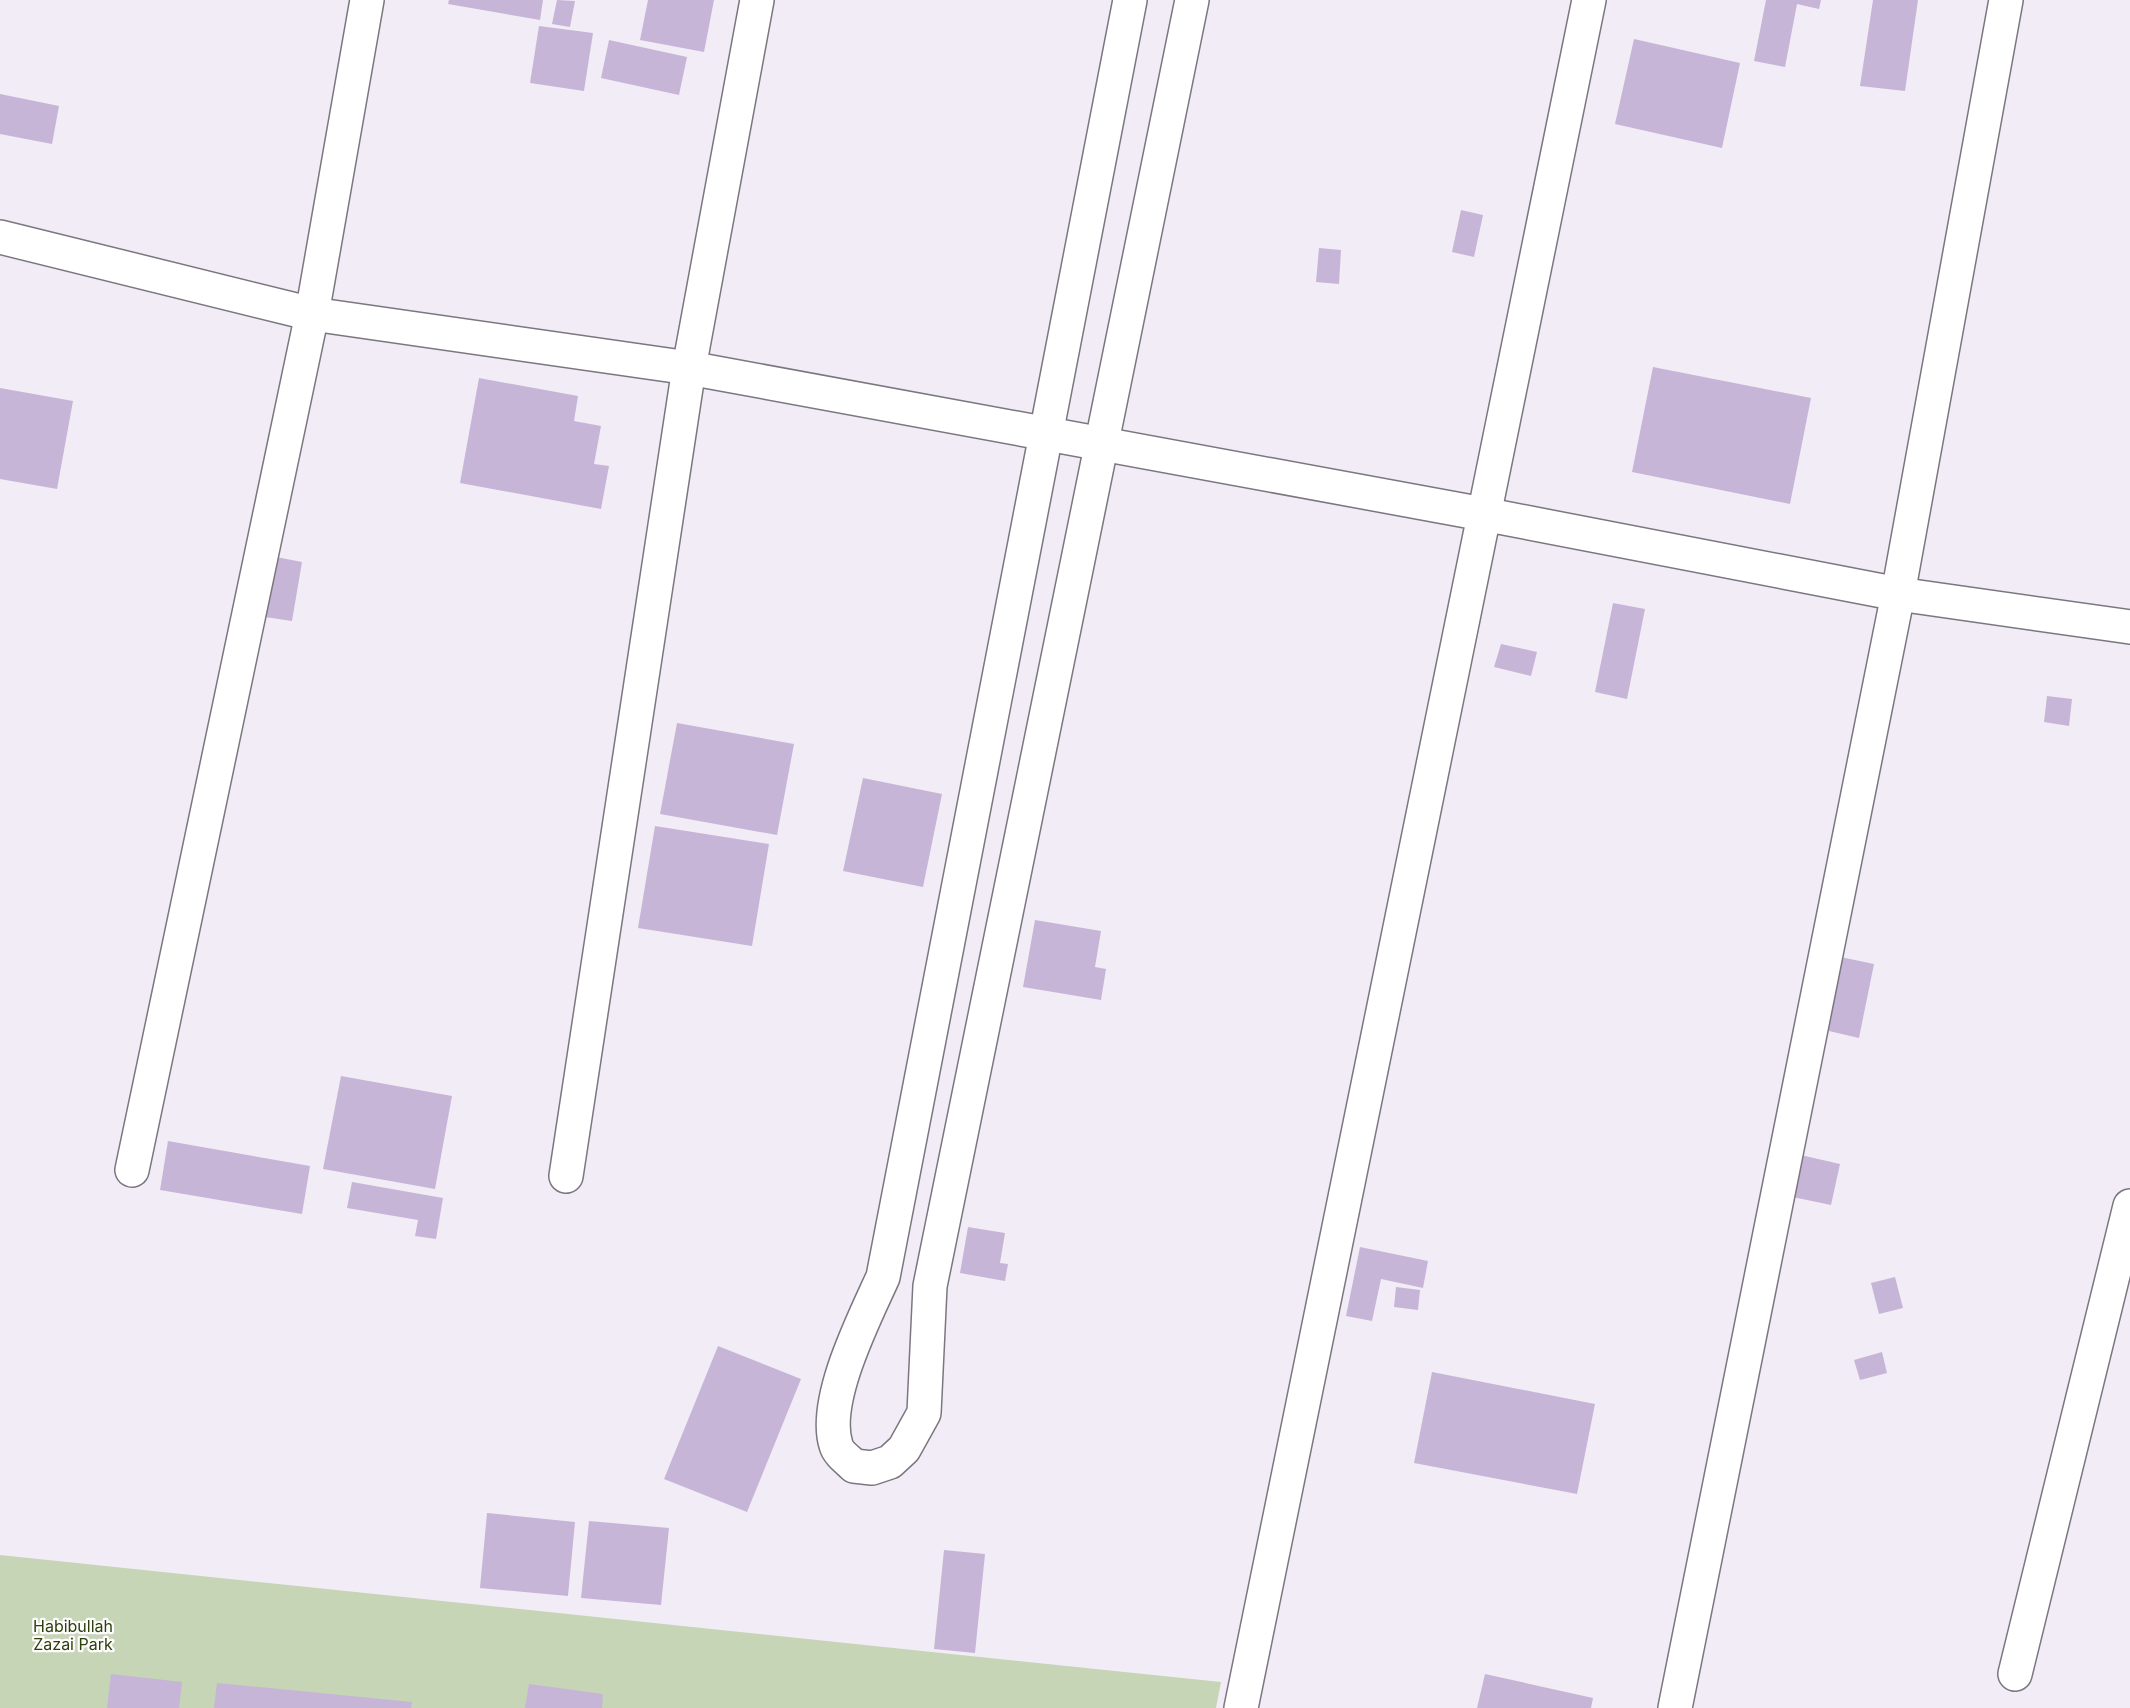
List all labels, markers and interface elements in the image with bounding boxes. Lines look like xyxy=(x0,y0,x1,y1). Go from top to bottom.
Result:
park label: Habibullah Zazai Park xyxy=(33,1616,113,1654)

